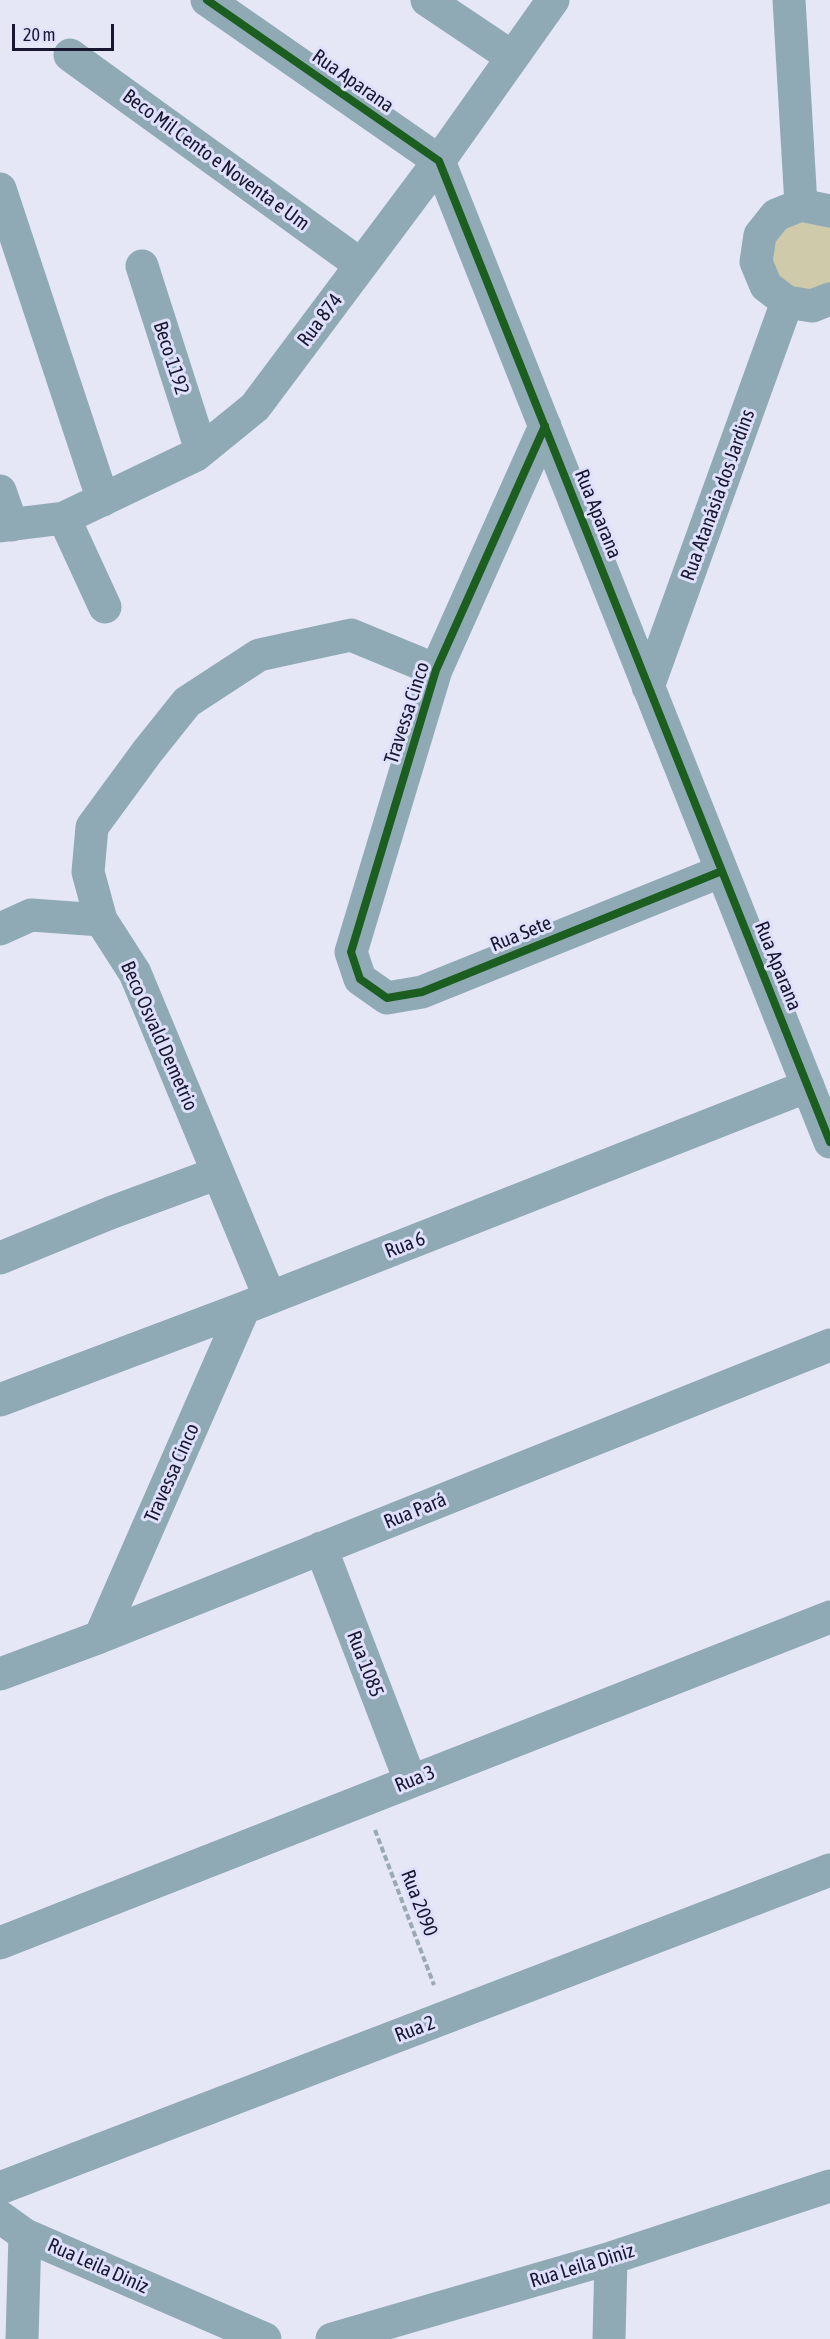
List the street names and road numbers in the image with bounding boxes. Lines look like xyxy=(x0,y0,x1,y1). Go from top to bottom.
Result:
street label: Rua Aparana xyxy=(308,44,398,118)
street label: Beco Mil Cento e Noventa e Um xyxy=(118,84,314,236)
street label: Rua 874 xyxy=(292,289,348,351)
street label: Beco 1192 xyxy=(148,318,194,398)
street label: Rua Atanásia dos Jardins xyxy=(676,406,760,584)
street label: Rua Aparana xyxy=(569,466,627,562)
street label: Travessa Cinco xyxy=(379,659,435,767)
street label: Rua Sete xyxy=(487,911,555,957)
street label: Rua Aparana xyxy=(749,918,807,1014)
street label: Beco Osvald Demetrio xyxy=(115,958,203,1114)
street label: Rua 6 xyxy=(382,1226,428,1264)
street label: Travessa Cinco xyxy=(140,1420,204,1526)
street label: Rua Pará xyxy=(380,1488,450,1534)
street label: Rua 1085 xyxy=(341,1627,389,1701)
street label: Rua 3 xyxy=(391,1760,439,1798)
street label: Rua 2090 xyxy=(395,1866,443,1940)
street label: Rua 2 xyxy=(392,2010,438,2048)
street label: Rua Leila Diniz xyxy=(44,2233,152,2299)
street label: Rua Leila Diniz xyxy=(527,2239,637,2293)

